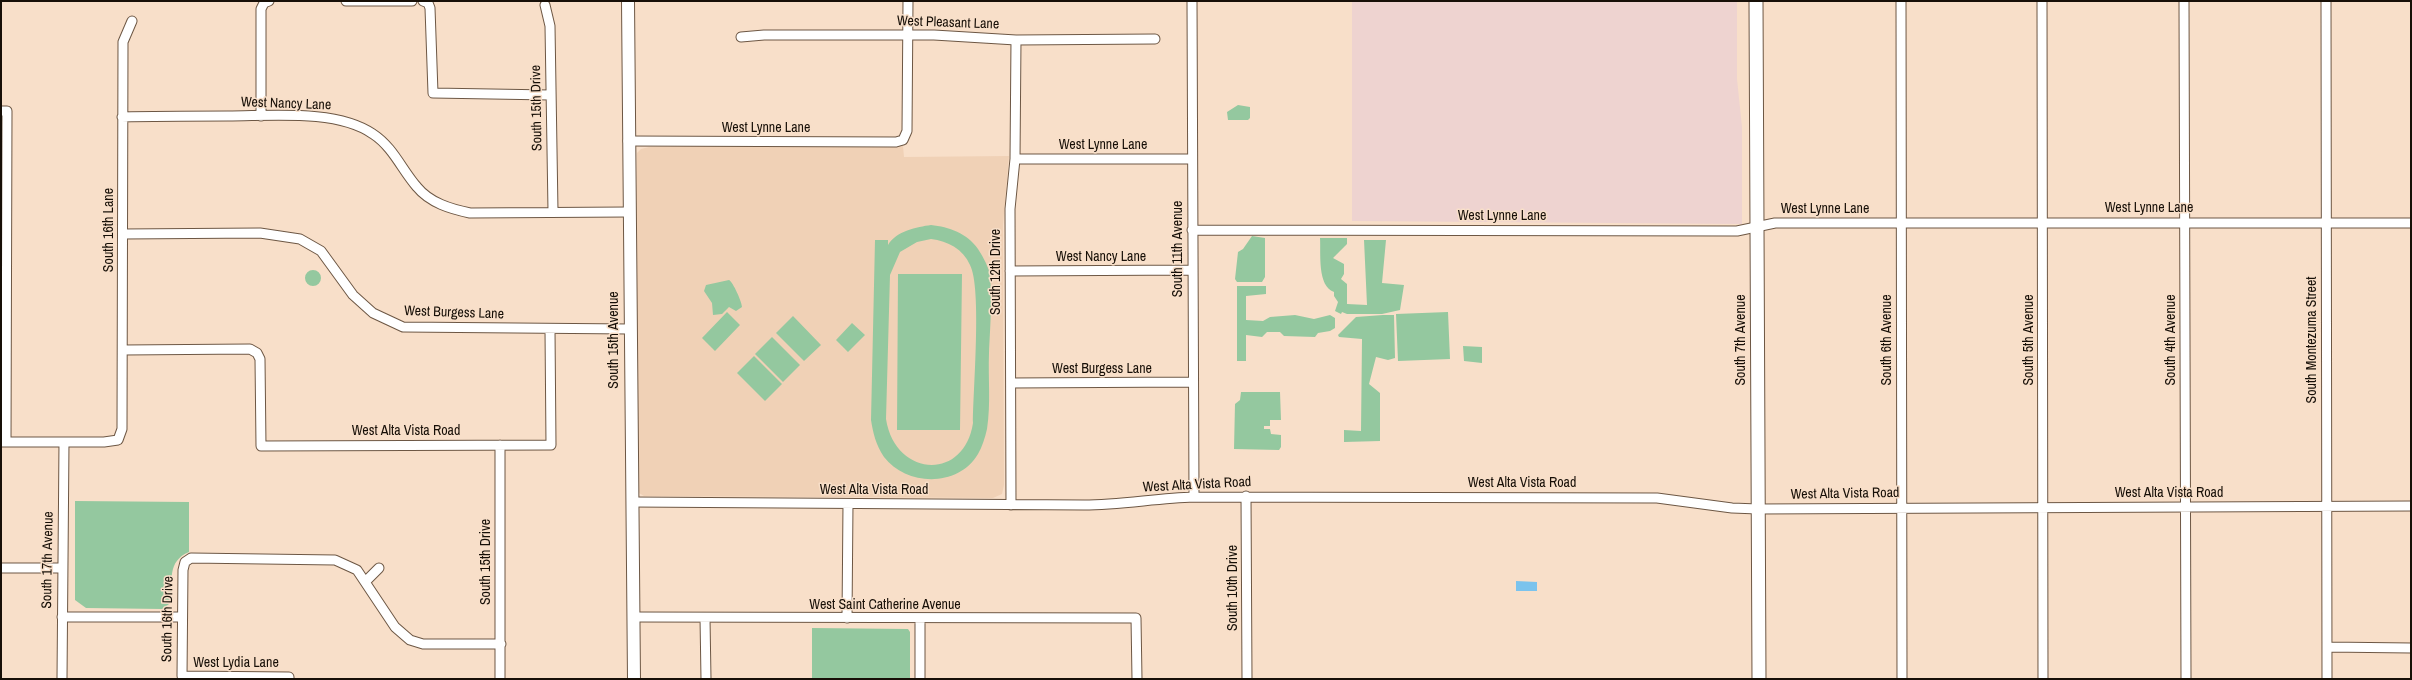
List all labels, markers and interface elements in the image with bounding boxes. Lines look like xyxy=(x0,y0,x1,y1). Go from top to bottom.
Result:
street label: West Pleasant Lane xyxy=(896,13,1000,33)
street label: South 15th Drive xyxy=(528,65,546,151)
street label: West Nancy Lane xyxy=(241,94,331,114)
street label: West Lynne Lane xyxy=(722,120,810,136)
street label: West Lynne Lane xyxy=(1059,137,1147,153)
street label: South 16th Lane xyxy=(101,188,117,272)
street label: West Lynne Lane xyxy=(2105,200,2193,216)
street label: South 11th Avenue xyxy=(1170,201,1186,297)
street label: West Lynne Lane xyxy=(1781,201,1869,217)
street label: West Lynne Lane xyxy=(1458,208,1546,224)
street label: South 12th Drive xyxy=(988,229,1004,315)
street label: West Nancy Lane xyxy=(1056,249,1146,265)
street label: South Montezuma Street xyxy=(2304,277,2320,403)
street label: South 15th Avenue xyxy=(606,291,622,389)
street label: South 7th Avenue xyxy=(1733,294,1749,386)
street label: South 6th Avenue xyxy=(1879,294,1895,386)
street label: South 5th Avenue xyxy=(2021,294,2037,386)
street label: South 4th Avenue xyxy=(2163,294,2179,386)
street label: West Burgess Lane xyxy=(404,303,504,323)
street label: West Burgess Lane xyxy=(1052,361,1152,377)
street label: West Alta Vista Road xyxy=(352,423,460,439)
street label: West Alta Vista Road xyxy=(1142,474,1252,496)
street label: West Alta Vista Road xyxy=(1468,475,1576,491)
street label: West Alta Vista Road xyxy=(820,482,928,498)
street label: West Alta Vista Road xyxy=(1790,485,1900,503)
street label: West Alta Vista Road xyxy=(2115,485,2223,501)
street label: South 17th Avenue xyxy=(39,511,57,609)
street label: South 15th Drive xyxy=(478,519,494,605)
street label: South 10th Drive xyxy=(1225,545,1241,631)
street label: South 16th Drive xyxy=(159,576,177,662)
street label: West Saint Catherine Avenue xyxy=(809,597,961,613)
street label: West Lydia Lane xyxy=(193,655,279,671)

